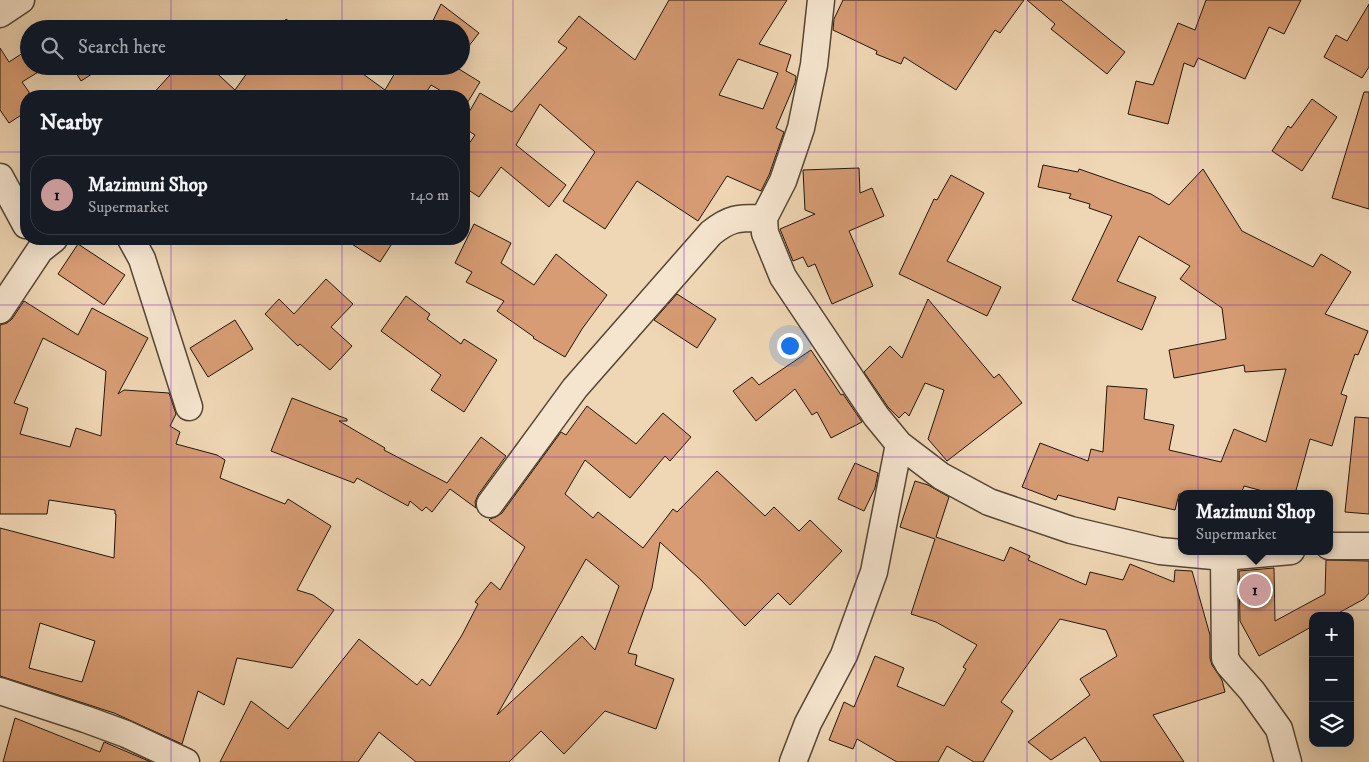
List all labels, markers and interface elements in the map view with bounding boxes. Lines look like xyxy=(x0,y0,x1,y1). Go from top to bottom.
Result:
search box xyxy=(20,20,470,75)
icon: search xyxy=(38,34,66,62)
text: Search here xyxy=(78,36,166,59)
text: Nearby xyxy=(40,110,102,136)
text: Mazimuni Shop xyxy=(88,174,207,197)
text: 1 xyxy=(54,185,60,205)
text: 140 m xyxy=(410,185,449,205)
text: Supermarket xyxy=(88,197,169,217)
your location xyxy=(777,333,803,359)
popup xyxy=(1178,490,1333,555)
text: Mazimuni Shop xyxy=(1196,501,1315,524)
text: Supermarket xyxy=(1196,524,1277,544)
pin: 1 xyxy=(1239,571,1271,609)
map controls xyxy=(1309,612,1354,747)
button: + xyxy=(1309,612,1354,657)
button: − xyxy=(1309,657,1354,702)
button: layers xyxy=(1309,702,1354,747)

